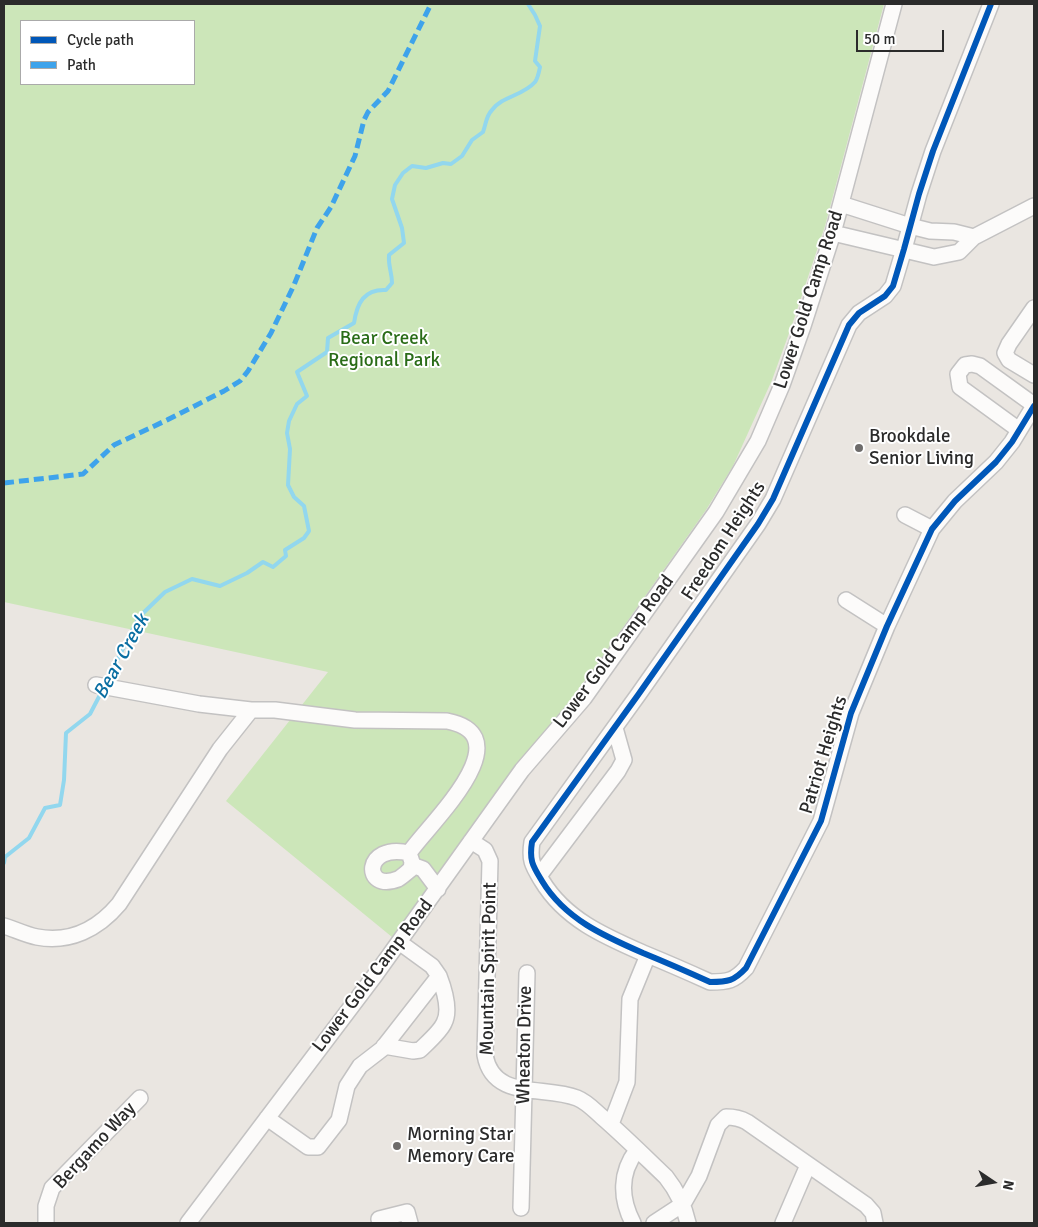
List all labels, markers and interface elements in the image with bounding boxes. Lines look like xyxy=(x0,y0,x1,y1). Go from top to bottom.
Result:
legend xyxy=(20,20,195,85)
scale bar xyxy=(858,20,946,52)
text: 50 m xyxy=(864,30,895,48)
text: Cycle path xyxy=(67,31,134,49)
text: Path xyxy=(67,56,96,74)
street label: Lower Gold Camp Road xyxy=(769,208,849,392)
park label: Bear Creek Regional Park xyxy=(328,328,440,372)
place label: Brookdale Senior Living xyxy=(869,426,974,470)
marker: Brookdale Senior Living xyxy=(853,442,865,454)
street label: Freedom Heights xyxy=(677,477,771,605)
street label: Lower Gold Camp Road xyxy=(549,571,679,733)
water label: Bear Creek xyxy=(89,610,155,704)
street label: Patriot Heights xyxy=(795,693,853,817)
street label: Mountain Spirit Point xyxy=(476,882,502,1056)
street label: Lower Gold Camp Road xyxy=(308,895,438,1057)
street label: Wheaton Drive xyxy=(513,985,537,1105)
street label: Bergamo Way xyxy=(49,1098,141,1194)
place label: Morning Star Memory Care xyxy=(407,1124,515,1168)
marker: Morning Star Memory Care xyxy=(391,1140,403,1152)
north arrow xyxy=(968,1157,1018,1207)
text: N xyxy=(999,1179,1017,1192)

